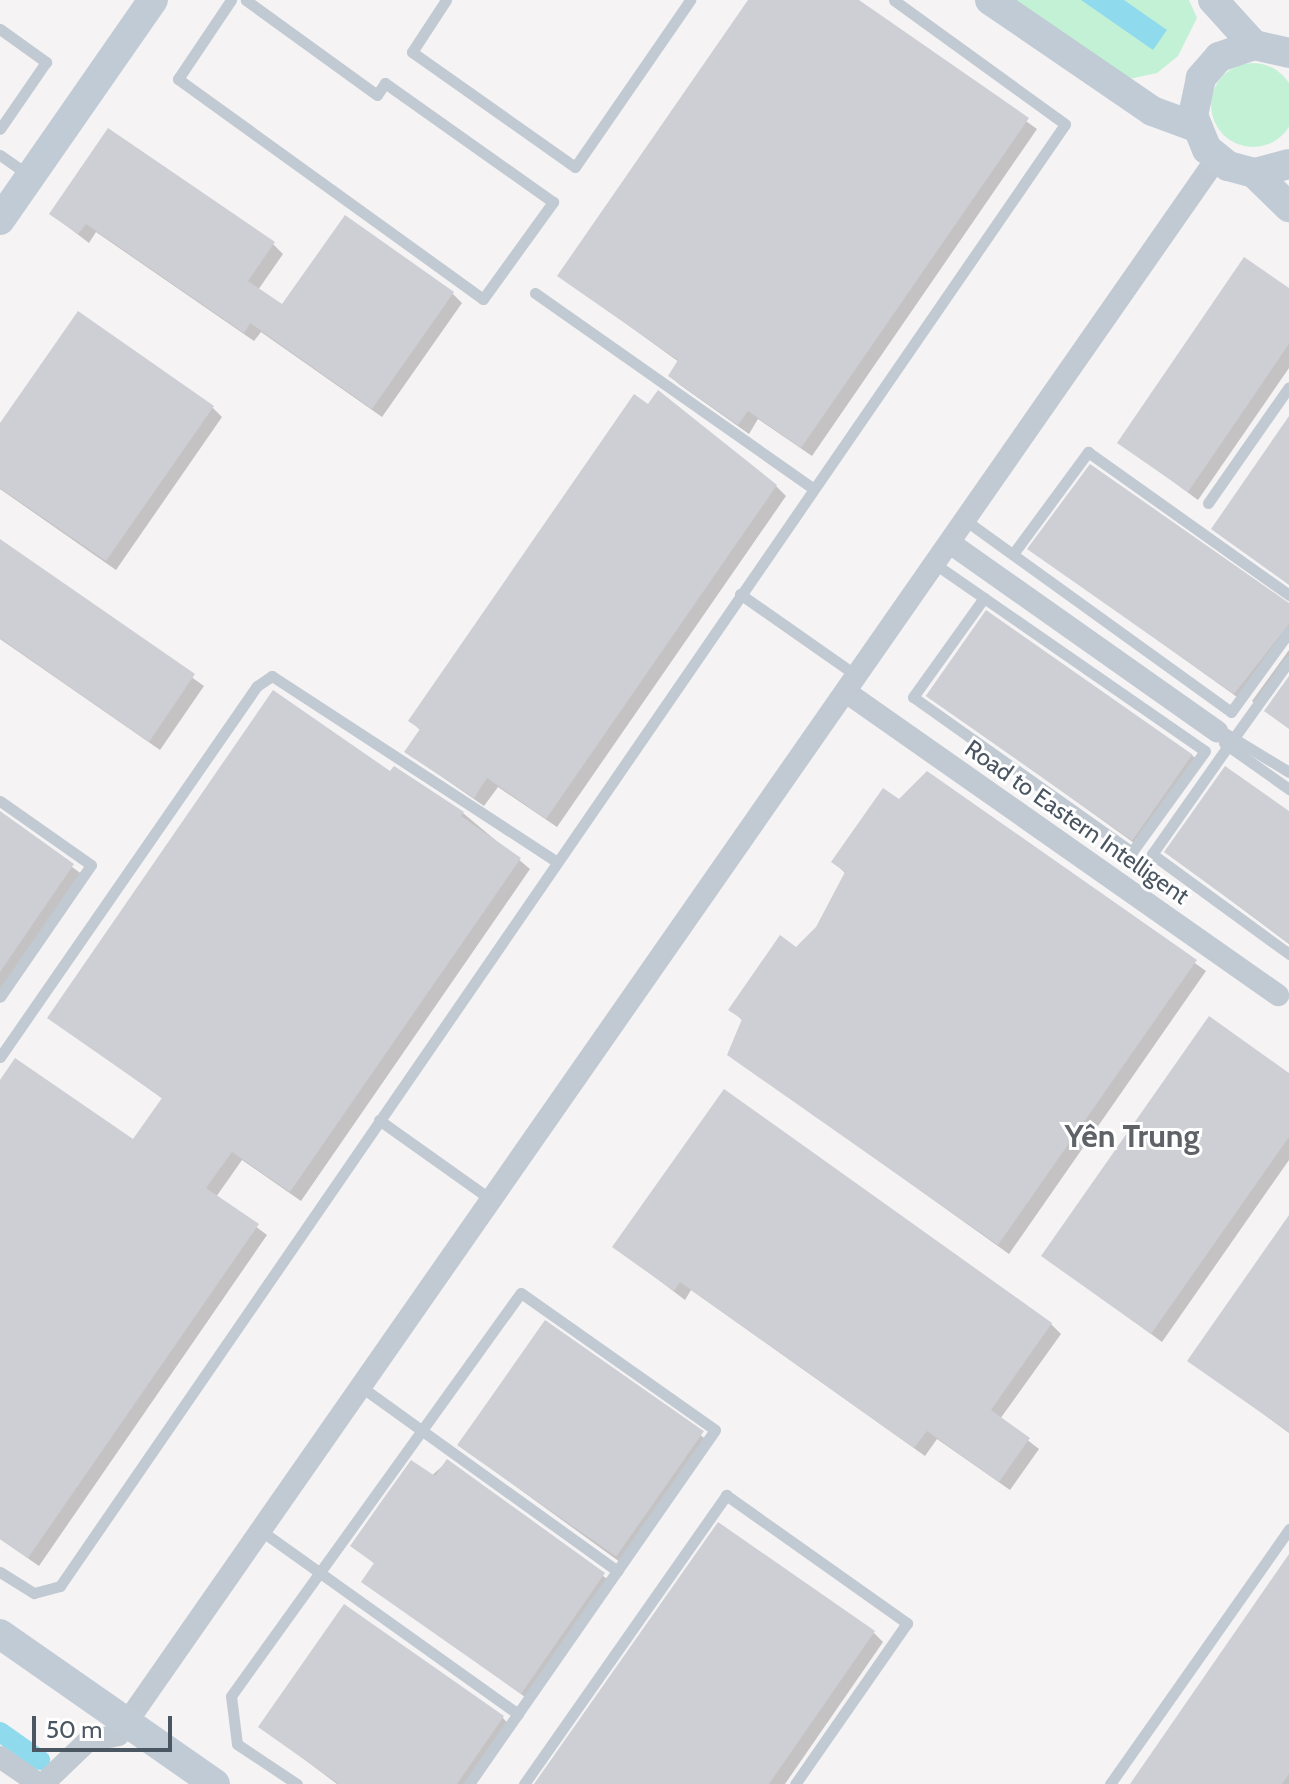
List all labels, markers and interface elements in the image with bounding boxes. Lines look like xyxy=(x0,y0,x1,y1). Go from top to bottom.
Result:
street label: Road to Eastern Intelligent xyxy=(959,734,1195,910)
district label: Yên Trung xyxy=(1064,1117,1200,1155)
scale bar xyxy=(36,1700,176,1750)
text: 50 m xyxy=(46,1715,102,1744)

